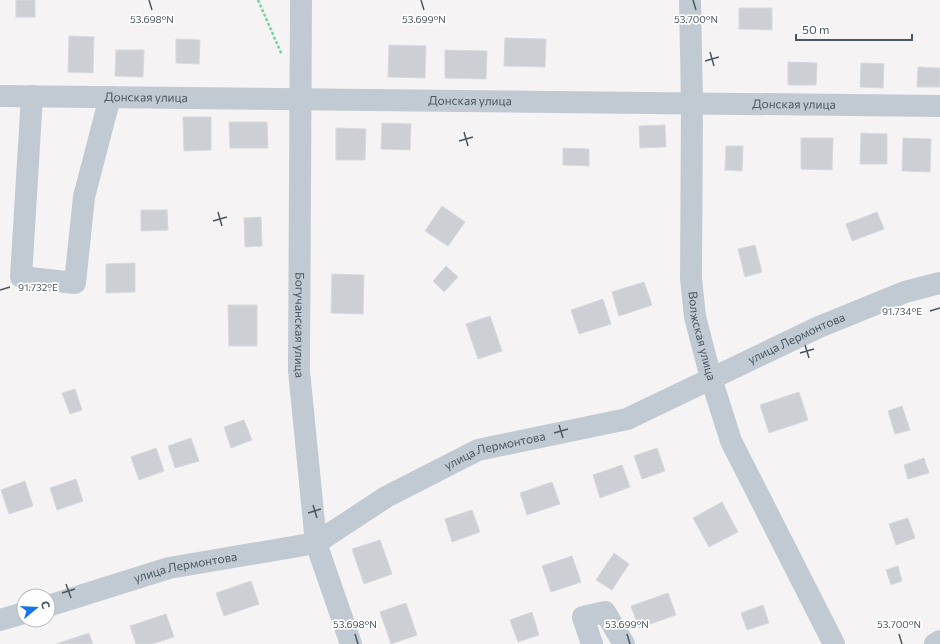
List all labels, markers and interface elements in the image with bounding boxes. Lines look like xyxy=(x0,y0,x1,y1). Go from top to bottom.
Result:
text: 53.698°N xyxy=(130,13,174,25)
text: 53.699°N xyxy=(402,13,446,25)
text: 53.700°N xyxy=(674,13,718,25)
scale bar xyxy=(796,16,912,42)
text: 50 m xyxy=(802,22,830,36)
street label: Донская улица xyxy=(104,89,188,104)
street label: Донская улица xyxy=(428,93,512,107)
street label: Донская улица xyxy=(752,96,836,111)
street label: Богучанская улица xyxy=(293,272,308,378)
text: 91.732°E xyxy=(18,281,58,293)
street label: Волжская улица xyxy=(686,291,719,382)
text: 91.734°E xyxy=(882,305,922,317)
street label: улица Лермонтова xyxy=(745,309,847,366)
street label: улица Лермонтова xyxy=(442,428,546,472)
street label: улица Лермонтова xyxy=(132,549,238,585)
north arrow xyxy=(16,588,56,628)
text: С xyxy=(39,599,53,611)
text: 53.698°N xyxy=(333,618,377,630)
text: 53.699°N xyxy=(605,618,649,630)
text: 53.700°N xyxy=(877,618,921,630)

